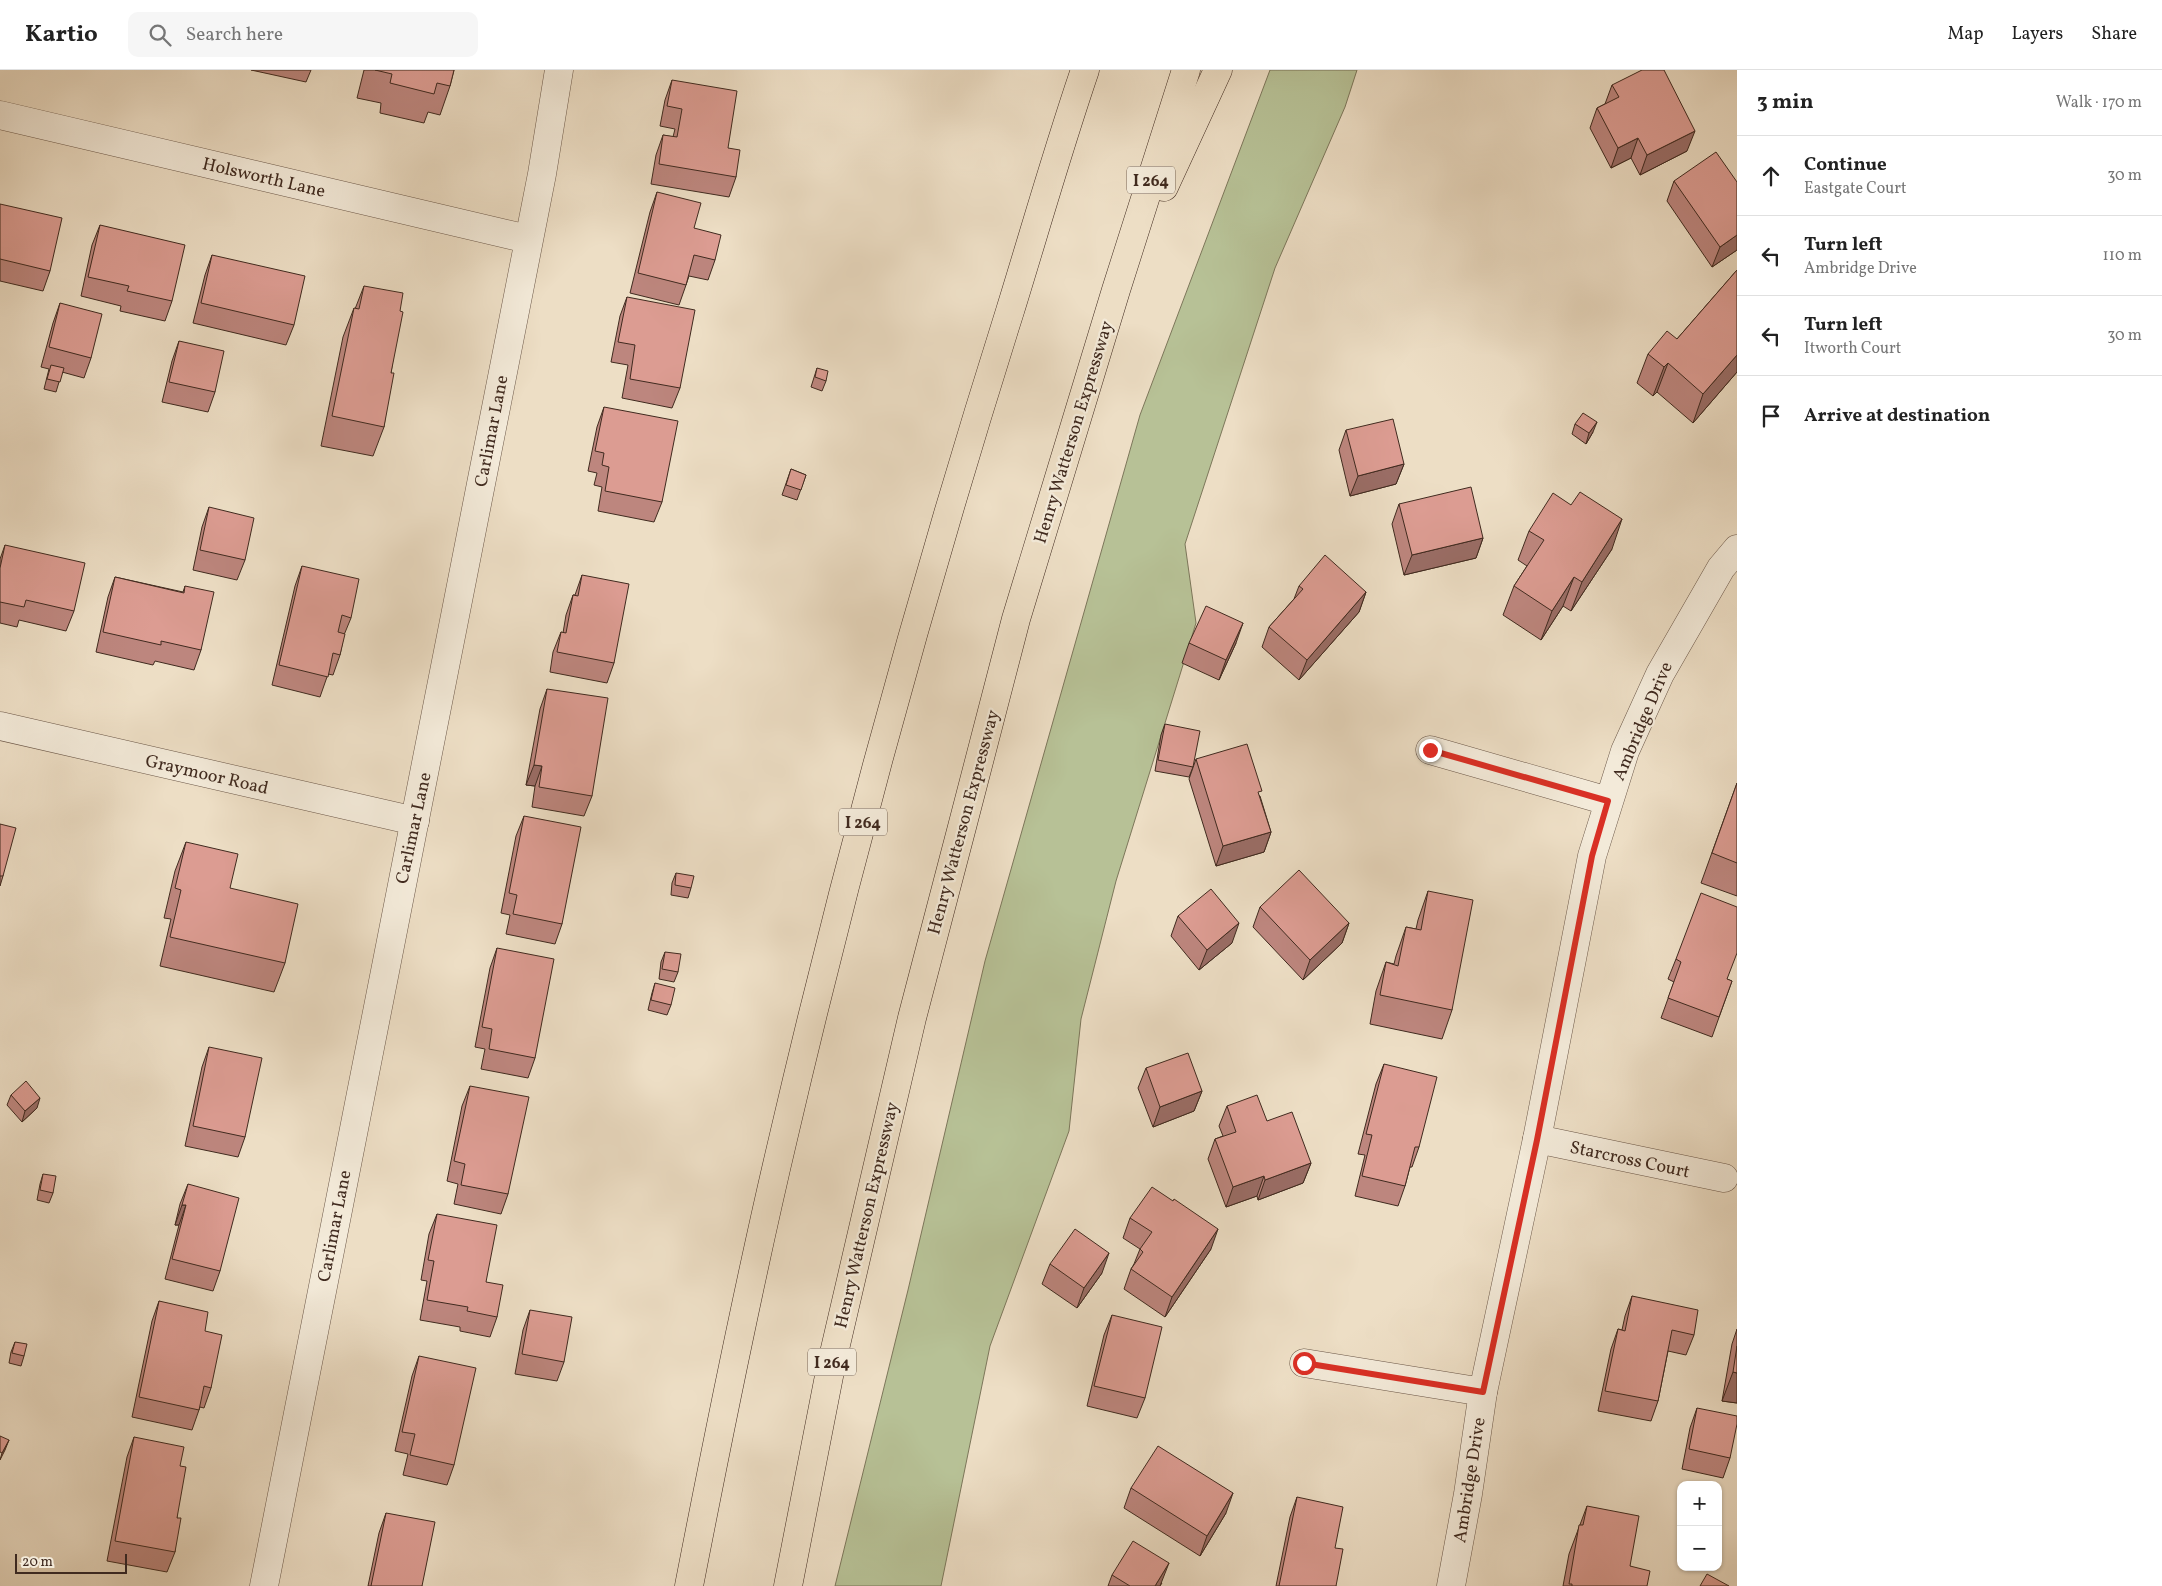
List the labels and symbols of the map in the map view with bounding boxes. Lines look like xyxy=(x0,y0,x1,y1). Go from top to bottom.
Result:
street label: Holsworth Lane xyxy=(200,152,328,205)
road number: I 264 xyxy=(1127,166,1175,194)
street label: Henry Watterson Expressway xyxy=(1029,318,1120,547)
street label: Carlimar Lane xyxy=(469,373,516,489)
street label: Ambridge Drive xyxy=(1607,658,1680,785)
street label: Henry Watterson Expressway xyxy=(922,707,1007,938)
route end xyxy=(1419,739,1442,762)
street label: Graymoor Road xyxy=(143,749,271,802)
street label: Carlimar Lane xyxy=(390,770,438,886)
road number: I 264 xyxy=(839,809,887,836)
street label: Henry Watterson Expressway xyxy=(829,1099,906,1331)
street label: Starcross Court xyxy=(1567,1136,1692,1185)
street label: Carlimar Lane xyxy=(312,1168,359,1284)
road number: I 264 xyxy=(808,1348,856,1375)
route start xyxy=(1293,1352,1316,1375)
street label: Ambridge Drive xyxy=(1448,1416,1493,1545)
scale bar xyxy=(15,1551,128,1574)

